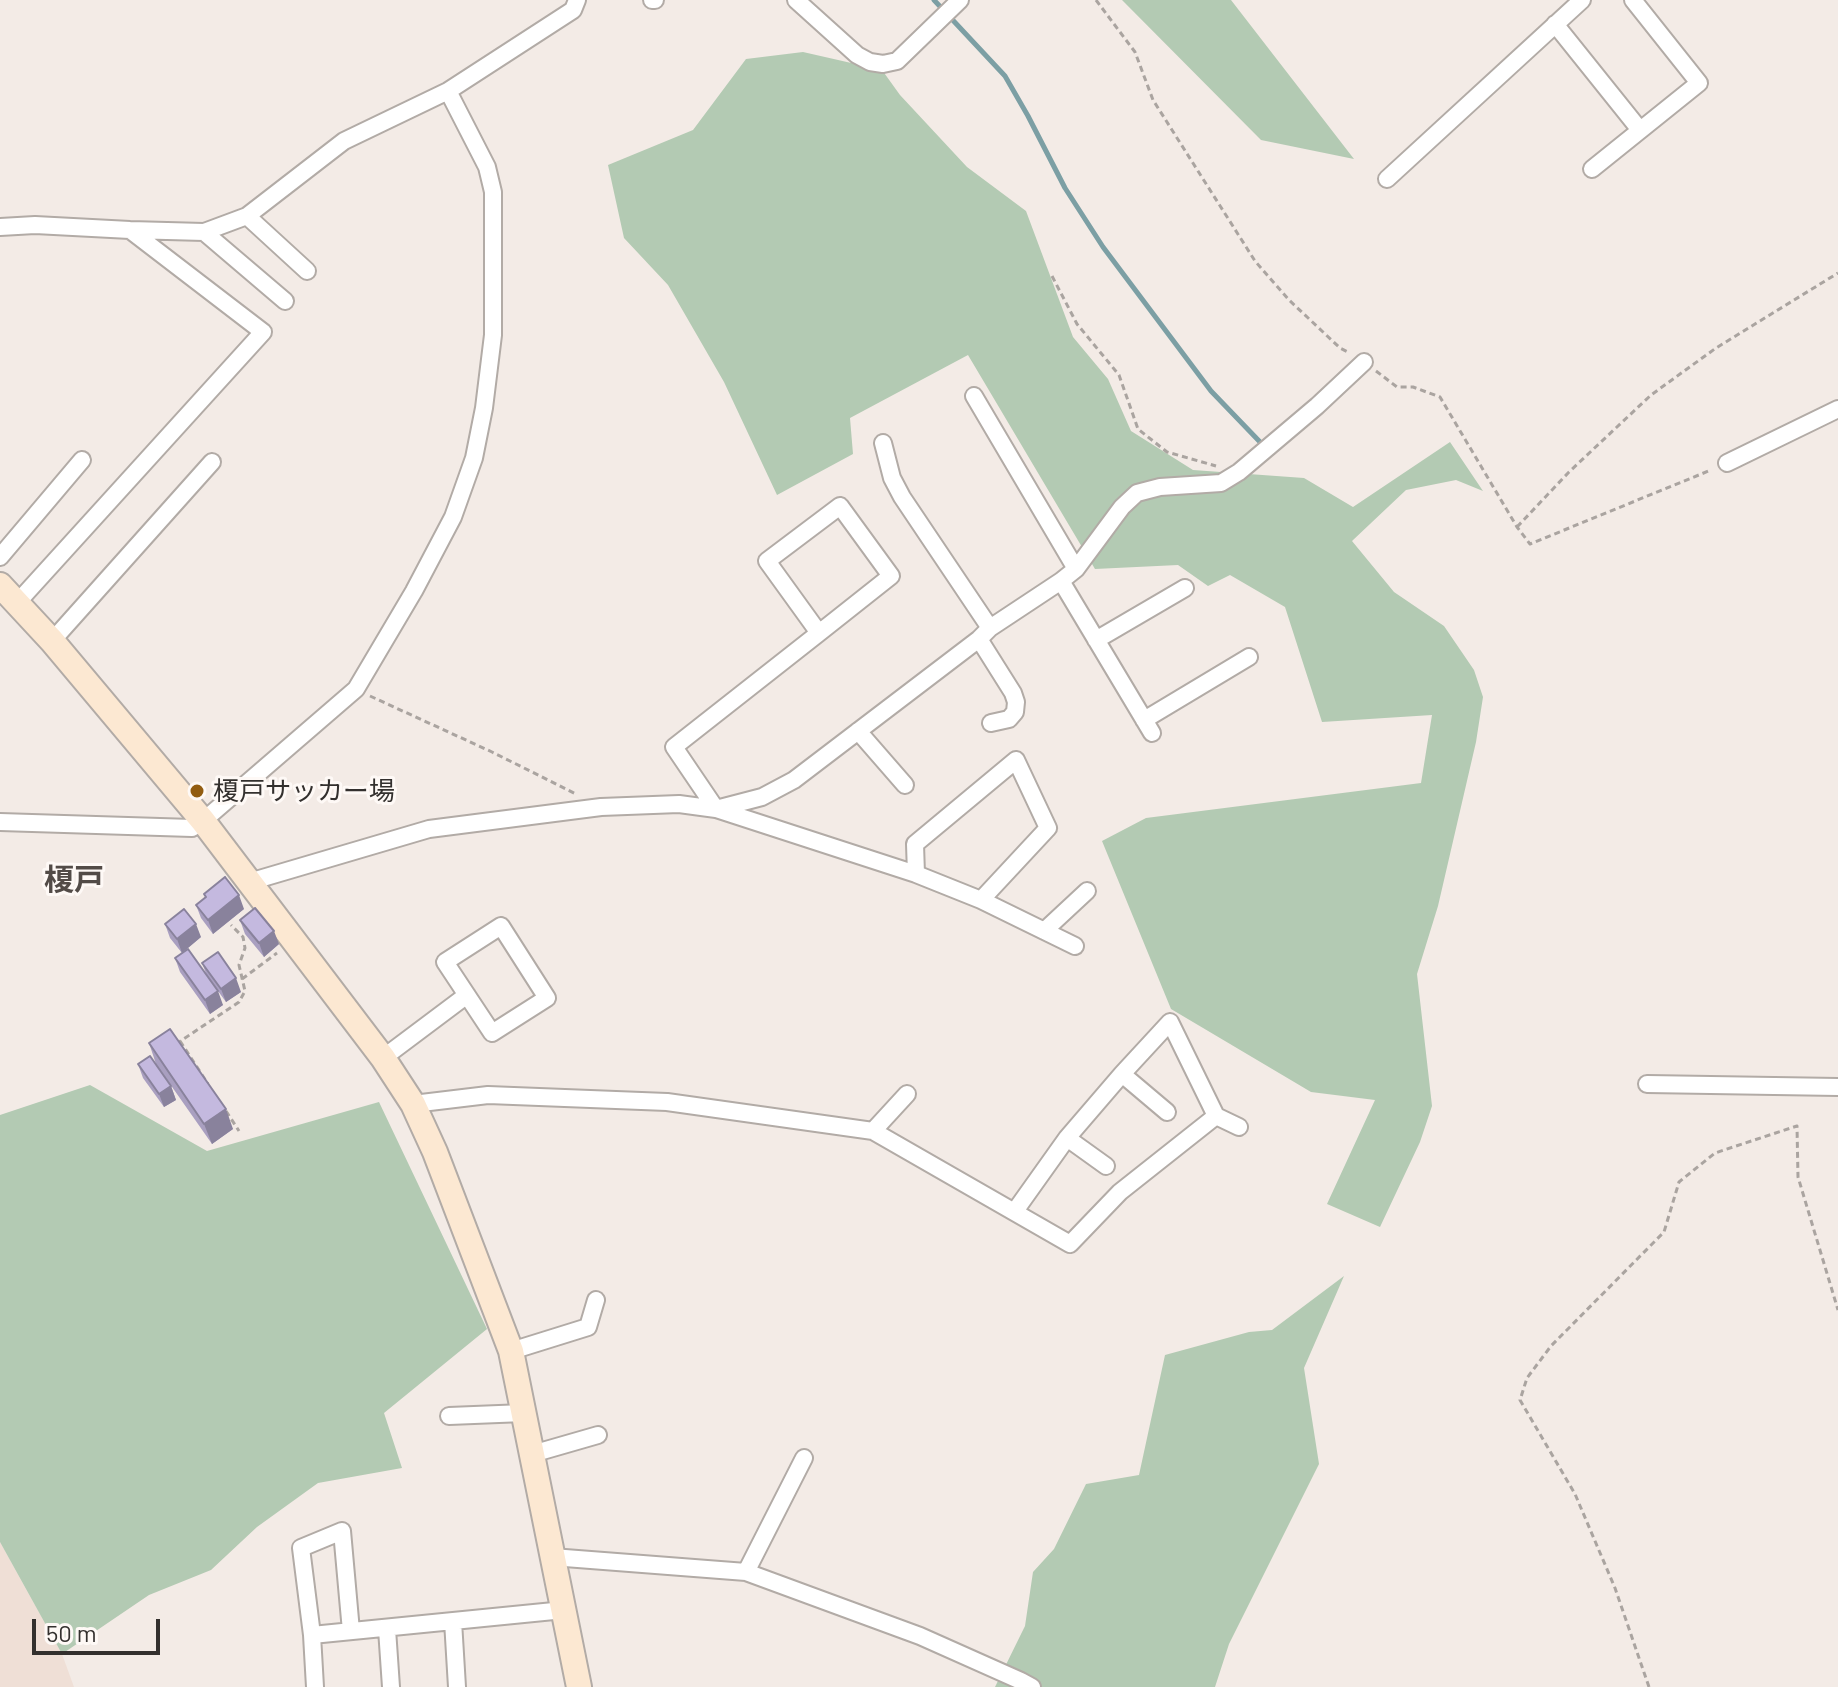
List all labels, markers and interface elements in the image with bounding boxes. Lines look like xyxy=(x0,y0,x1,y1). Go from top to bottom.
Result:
place label: 榎戸サッカー場 xyxy=(213,775,395,807)
marker: 榎戸サッカー場 xyxy=(188,782,206,800)
district label: 榎戸 xyxy=(44,862,104,898)
scale bar xyxy=(36,1603,164,1653)
text: 50 m xyxy=(46,1618,97,1647)

